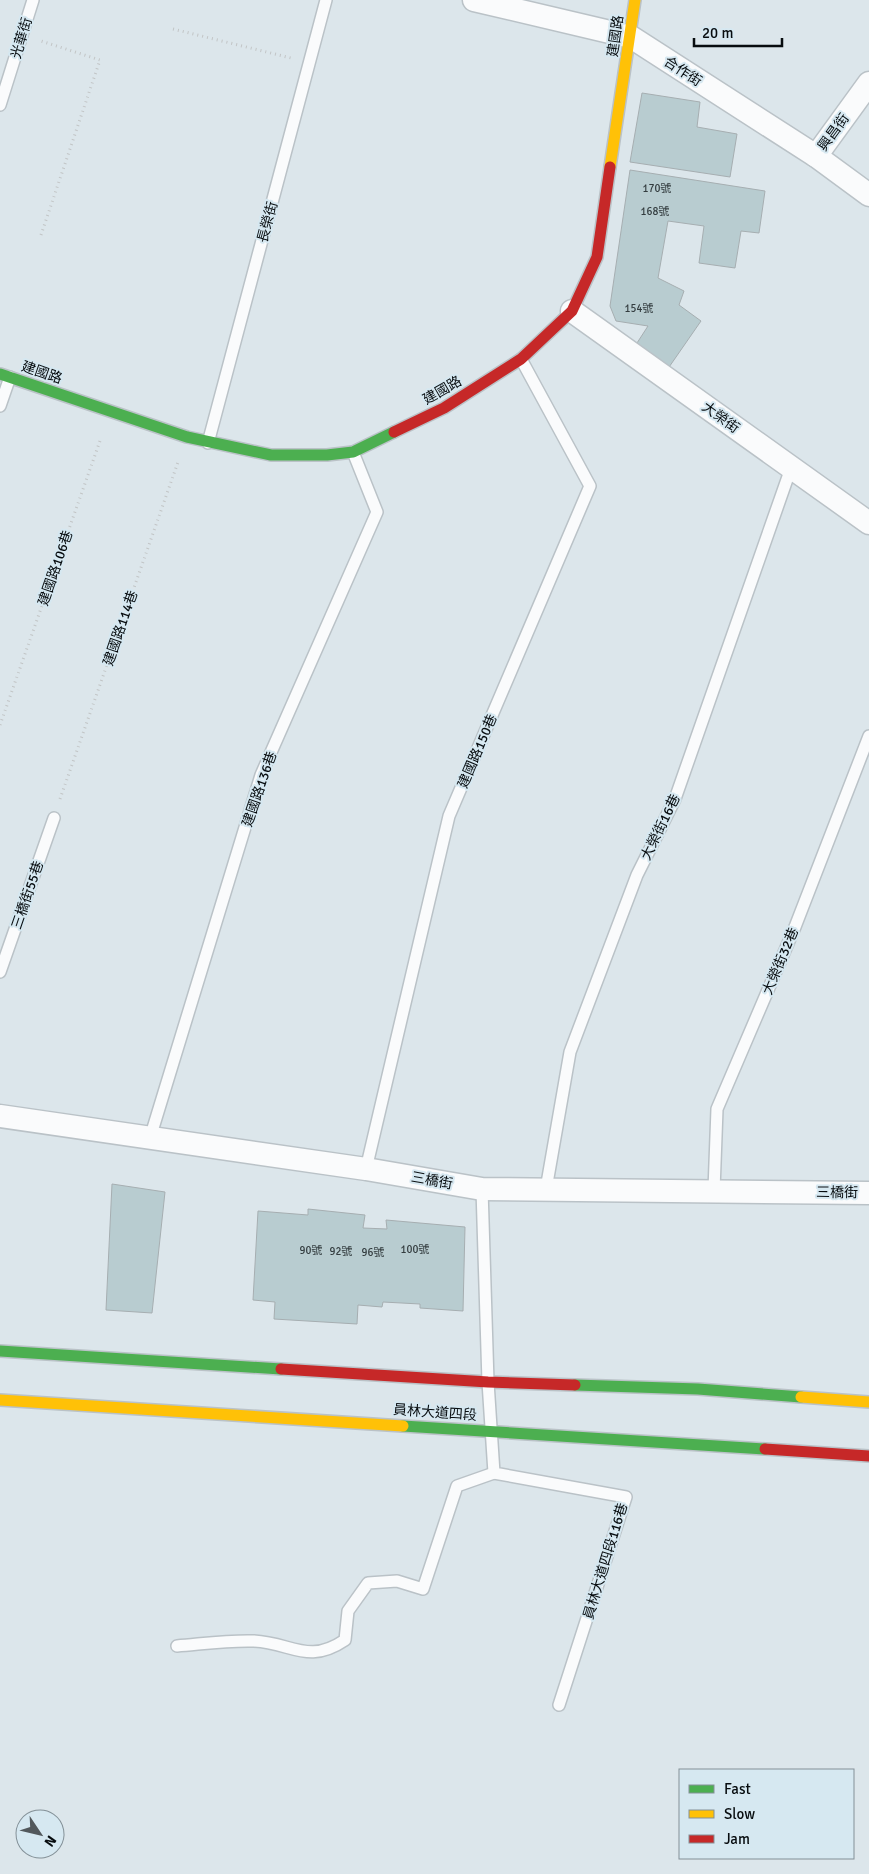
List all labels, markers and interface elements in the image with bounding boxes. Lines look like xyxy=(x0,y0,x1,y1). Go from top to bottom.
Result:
street label: 建國路 xyxy=(604,14,627,58)
scale bar xyxy=(694,15,782,47)
street label: 光華街 xyxy=(7,16,36,61)
text: 20 m xyxy=(702,24,733,42)
street label: 合作街 xyxy=(660,53,705,90)
street label: 興昌街 xyxy=(814,110,853,154)
house number: 170號 xyxy=(643,182,671,195)
street label: 長榮街 xyxy=(254,200,281,245)
house number: 168號 xyxy=(641,205,669,218)
house number: 154號 xyxy=(625,302,653,315)
street label: 建國路 xyxy=(19,358,64,387)
street label: 建國路 xyxy=(420,373,465,408)
street label: 大榮街 xyxy=(699,398,743,437)
street label: 建國路106巷 xyxy=(35,528,76,608)
street label: 建國路114巷 xyxy=(100,588,141,668)
street label: 建國路150巷 xyxy=(454,712,501,791)
street label: 建國路136巷 xyxy=(239,749,280,829)
street label: 大榮街16巷 xyxy=(637,792,684,863)
street label: 三橋街55巷 xyxy=(8,859,47,932)
street label: 大榮街32巷 xyxy=(759,925,802,997)
street label: 三橋街 xyxy=(410,1168,454,1193)
street label: 三橋街 xyxy=(816,1184,858,1201)
house number: 100號 xyxy=(401,1243,429,1256)
house number: 90號 xyxy=(300,1244,322,1257)
house number: 92號 xyxy=(330,1245,352,1258)
house number: 96號 xyxy=(362,1246,384,1259)
street label: 員林大道四段 xyxy=(392,1401,477,1424)
street label: 員林大道四段116巷 xyxy=(580,1501,631,1621)
legend xyxy=(679,1769,854,1859)
text: Fast xyxy=(724,1780,751,1798)
text: Slow xyxy=(724,1805,755,1823)
north arrow xyxy=(15,1809,65,1859)
text: Jam xyxy=(724,1830,750,1848)
text: N xyxy=(40,1832,60,1850)

